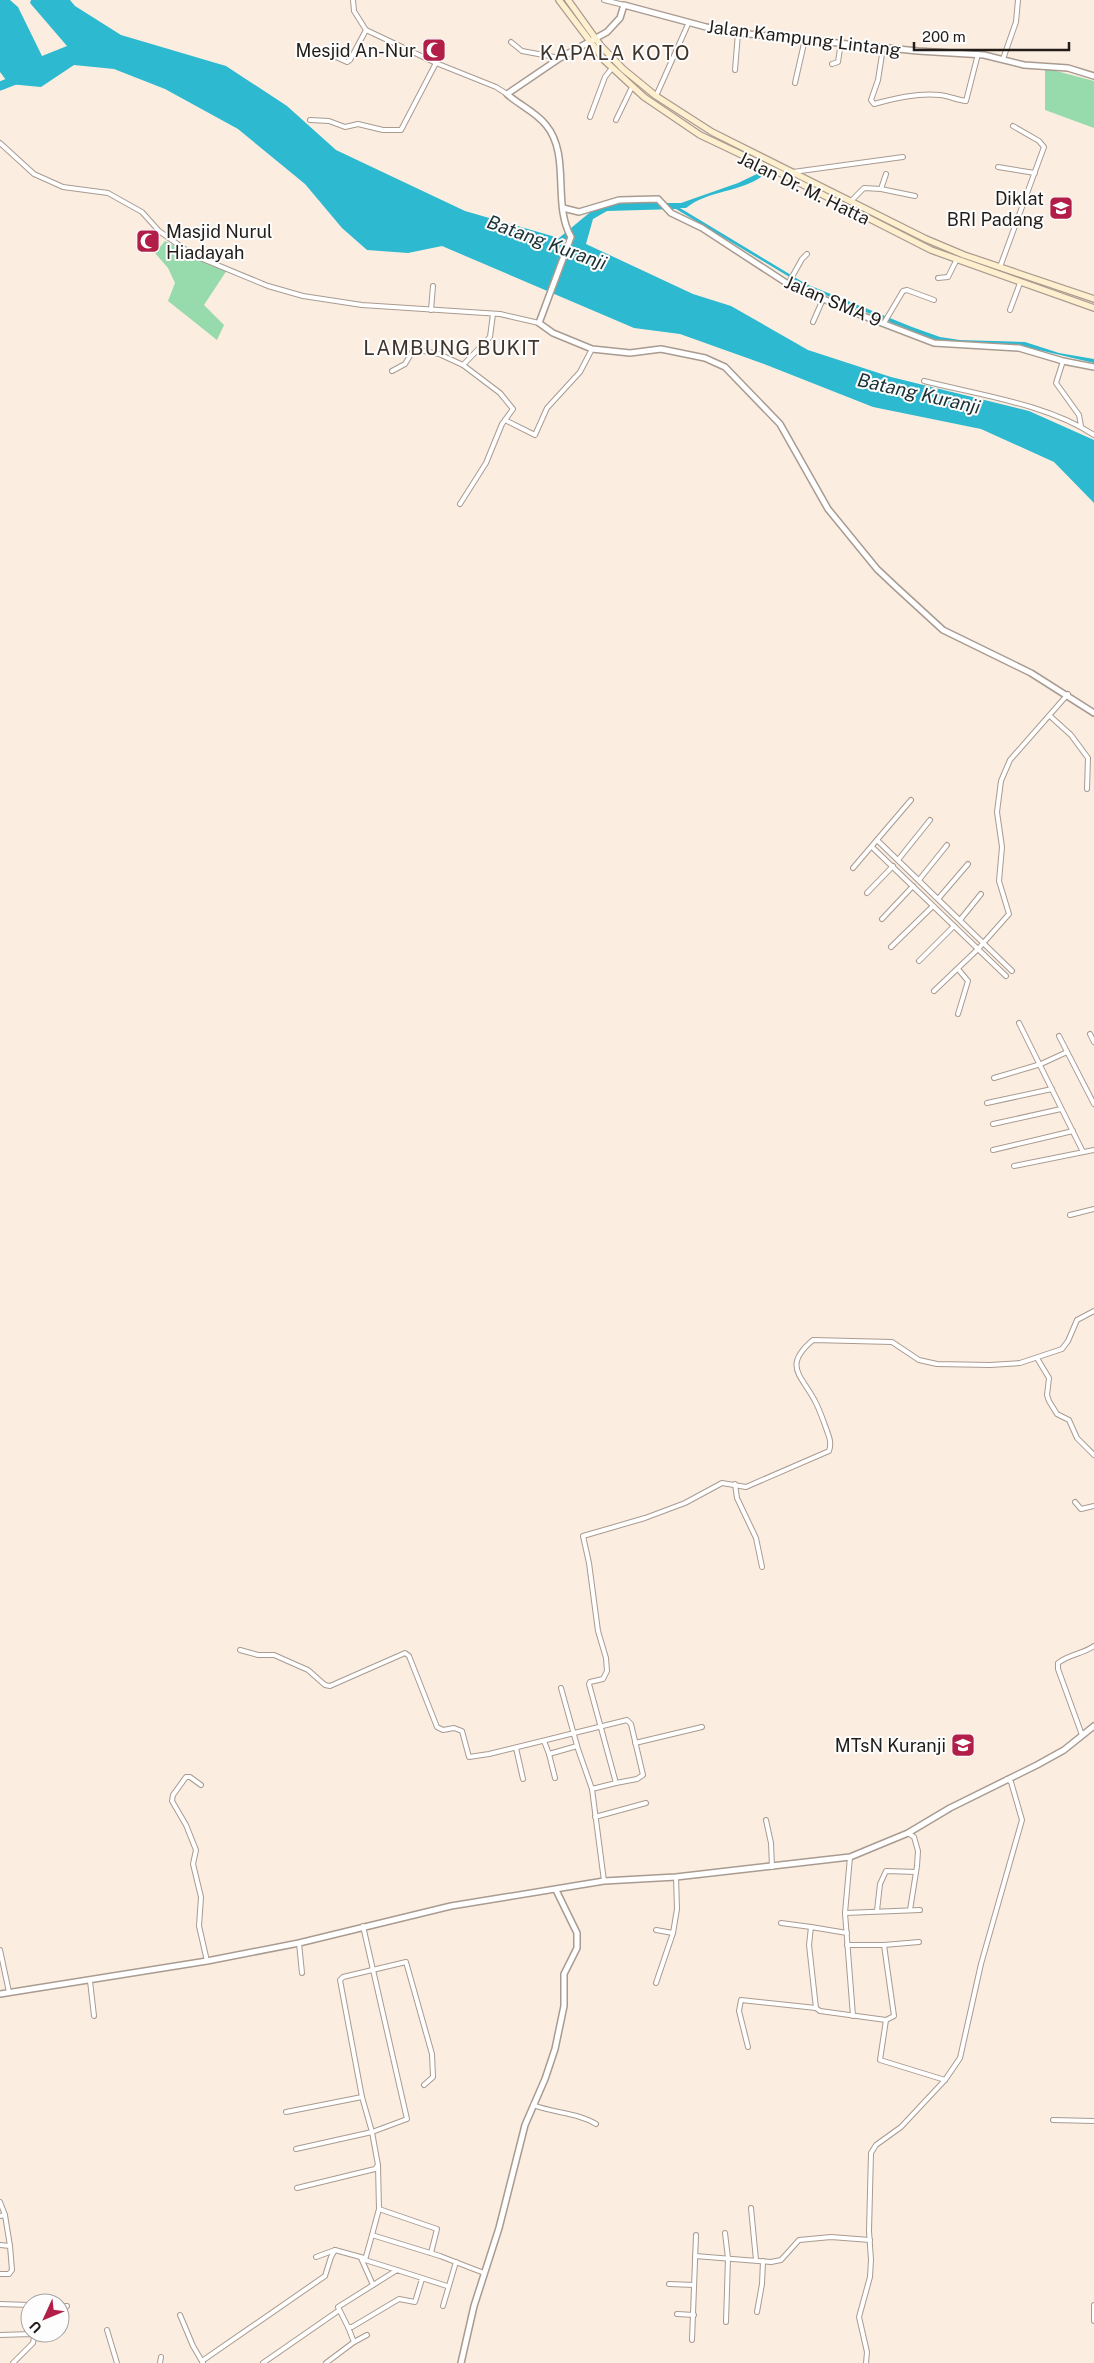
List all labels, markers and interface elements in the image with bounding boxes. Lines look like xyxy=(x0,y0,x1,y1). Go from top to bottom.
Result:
street label: Jalan Kampung Lintang xyxy=(706,16,902,60)
scale bar xyxy=(914,20,1069,52)
text: 200 m xyxy=(922,28,966,45)
mosque icon: Mesjid An-Nur xyxy=(421,37,447,63)
place label: Mesjid An-Nur xyxy=(295,40,416,61)
district label: KAPALA KOTO xyxy=(540,41,690,65)
street label: Jalan Dr. M. Hatta xyxy=(735,147,873,229)
place label: Diklat BRI Padang xyxy=(947,188,1044,230)
school or university icon: Diklat BRI Padang xyxy=(1048,195,1074,221)
water label: Batang Kuranji xyxy=(484,210,610,274)
place label: Masjid Nurul Hiadayah xyxy=(166,221,272,263)
mosque icon: Masjid Nurul Hiadayah xyxy=(135,228,161,254)
street label: Jalan SMA 9 xyxy=(781,271,885,331)
district label: LAMBUNG BUKIT xyxy=(363,336,541,360)
water label: Batang Kuranji xyxy=(855,368,983,418)
school or university icon: MTsN Kuranji xyxy=(950,1732,976,1758)
place label: MTsN Kuranji xyxy=(835,1735,946,1756)
north arrow xyxy=(20,2293,70,2343)
text: U xyxy=(26,2318,45,2336)

